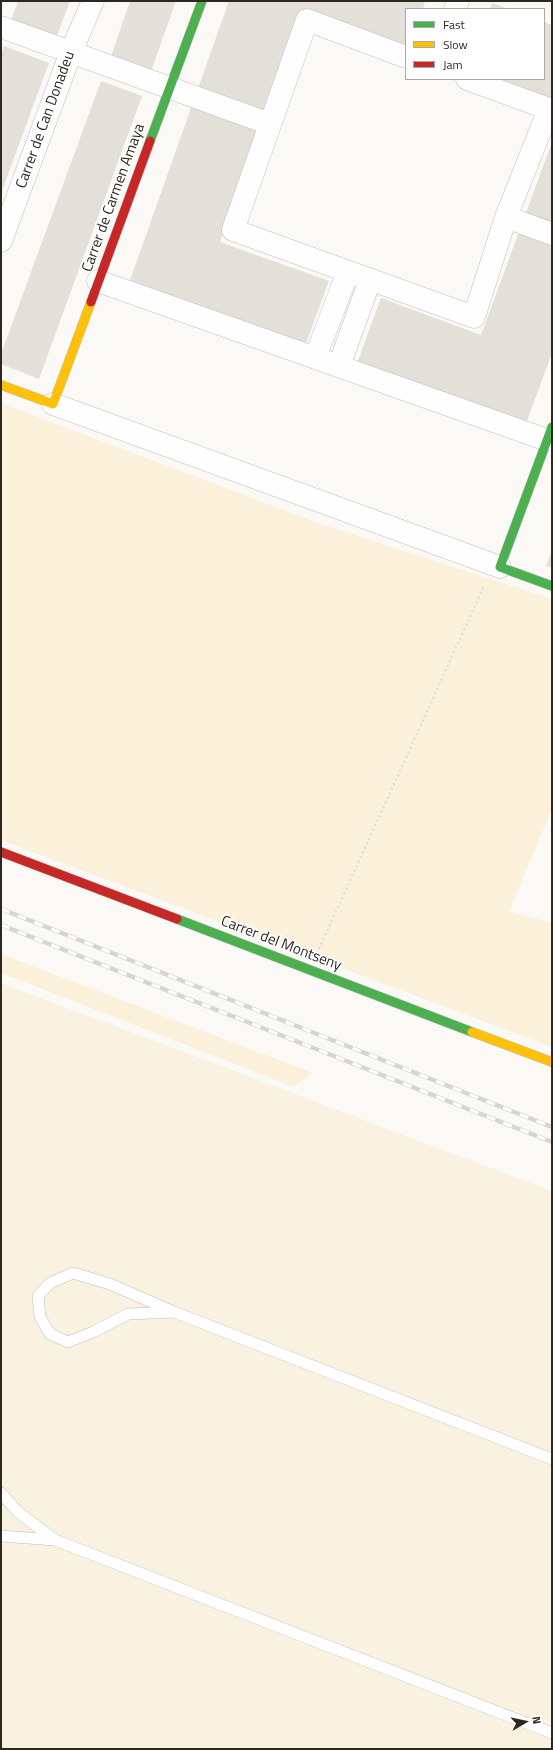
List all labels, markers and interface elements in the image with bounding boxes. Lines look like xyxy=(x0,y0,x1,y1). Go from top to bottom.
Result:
legend xyxy=(405,8,545,80)
text: Fast xyxy=(443,15,465,34)
text: Slow xyxy=(443,35,468,54)
street label: Carrer de Can Donadeu xyxy=(13,49,79,191)
text: Jam xyxy=(443,55,463,74)
street label: Carrer de Carmen Amaya xyxy=(79,121,149,275)
street label: Carrer del Montseny xyxy=(218,913,344,975)
north arrow xyxy=(505,1702,545,1742)
text: N xyxy=(528,1715,545,1725)

